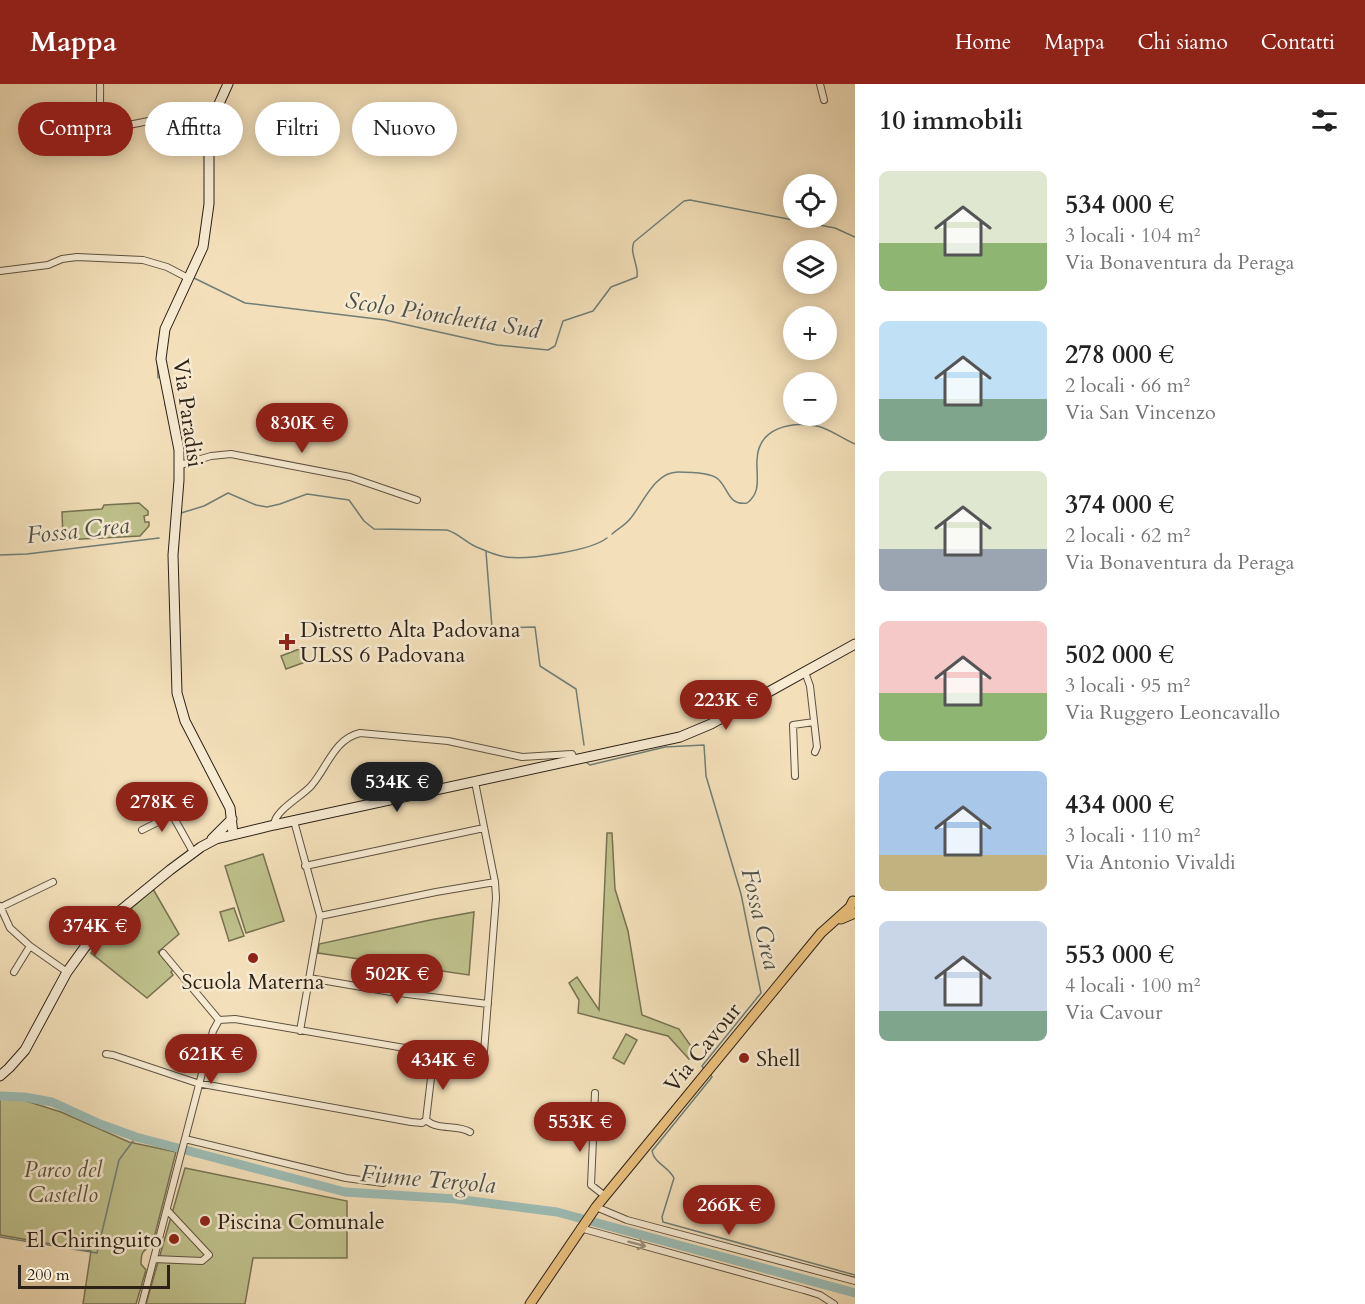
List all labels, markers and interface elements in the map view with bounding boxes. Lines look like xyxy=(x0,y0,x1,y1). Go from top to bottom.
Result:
text: Mappa xyxy=(30,23,117,61)
text: Home xyxy=(955,28,1011,57)
text: Mappa xyxy=(1044,28,1105,57)
text: Chi siamo xyxy=(1138,28,1228,57)
text: Contatti xyxy=(1261,28,1335,57)
chip: Compra xyxy=(18,102,133,156)
chip: Affitta xyxy=(145,102,243,156)
chip: Filtri xyxy=(255,102,340,156)
chip: Nuovo xyxy=(352,102,457,156)
text: 10 immobili xyxy=(879,103,1023,138)
icon: filters xyxy=(1308,104,1341,137)
map controls xyxy=(783,174,837,426)
button: locate xyxy=(783,174,837,228)
text: 534 000 € xyxy=(1065,187,1174,222)
icon: home xyxy=(927,195,999,267)
text: 3 locali · 104 m² xyxy=(1065,222,1201,249)
button: layers xyxy=(783,240,837,294)
text: Via Bonaventura da Peraga xyxy=(1065,249,1294,276)
water label: Scolo Pionchetta Sud xyxy=(343,284,544,347)
button: + xyxy=(783,306,837,360)
text: 278 000 € xyxy=(1065,337,1174,372)
icon: home xyxy=(927,345,999,417)
street label: Via Paradisi xyxy=(166,357,210,469)
button: − xyxy=(783,372,837,426)
text: 2 locali · 66 m² xyxy=(1065,372,1190,399)
text: Via San Vincenzo xyxy=(1065,399,1216,426)
pin: 830K € xyxy=(253,403,351,454)
text: 830K € xyxy=(270,409,334,436)
text: 374 000 € xyxy=(1065,487,1174,522)
icon: home xyxy=(927,495,999,567)
water label: Fossa Crea xyxy=(25,509,131,552)
text: 2 locali · 62 m² xyxy=(1065,522,1190,549)
text: Via Bonaventura da Peraga xyxy=(1065,549,1294,576)
place label: Distretto Alta Padovana ULSS 6 Padovana xyxy=(300,615,521,670)
marker: Distretto Alta Padovana ULSS 6 Padovana xyxy=(278,633,296,651)
text: 502 000 € xyxy=(1065,637,1174,672)
icon: home xyxy=(927,645,999,717)
text: 3 locali · 95 m² xyxy=(1065,672,1190,699)
pin: 223K € xyxy=(677,680,775,731)
text: 223K € xyxy=(694,686,758,713)
text: Via Ruggero Leoncavallo xyxy=(1065,699,1280,726)
pin: 534K € xyxy=(348,762,446,813)
text: 534K € xyxy=(365,768,429,795)
pin: 278K € xyxy=(113,782,211,833)
text: 434 000 € xyxy=(1065,787,1174,822)
text: 278K € xyxy=(130,788,194,815)
icon: home xyxy=(927,795,999,867)
text: 3 locali · 110 m² xyxy=(1065,822,1201,849)
text: Via Antonio Vivaldi xyxy=(1065,849,1236,876)
water label: Fossa Crea xyxy=(733,865,788,973)
pin: 374K € xyxy=(46,906,144,957)
text: 374K € xyxy=(63,912,127,939)
text: 553 000 € xyxy=(1065,937,1174,972)
icon: home xyxy=(927,945,999,1017)
marker: Scuola Materna xyxy=(246,951,260,965)
pin: 502K € xyxy=(348,954,446,1005)
text: 502K € xyxy=(365,960,429,987)
place label: Scuola Materna xyxy=(181,967,325,997)
text: 4 locali · 100 m² xyxy=(1065,972,1201,999)
street label: Via Cavour xyxy=(657,996,749,1099)
text: Via Cavour xyxy=(1065,999,1162,1026)
pin: 621K € xyxy=(162,1034,260,1085)
text: 621K € xyxy=(179,1040,243,1067)
pin: 434K € xyxy=(394,1040,492,1091)
place label: Shell xyxy=(756,1044,801,1074)
text: 434K € xyxy=(411,1046,475,1073)
marker: Shell xyxy=(737,1051,751,1065)
pin: 553K € xyxy=(531,1102,629,1153)
text: 553K € xyxy=(548,1108,612,1135)
park label: Parco del Castello xyxy=(24,1155,103,1210)
water label: Fiume Tergola xyxy=(359,1157,497,1202)
pin: 266K € xyxy=(680,1185,778,1236)
text: 266K € xyxy=(697,1191,761,1218)
place label: Piscina Comunale xyxy=(217,1207,385,1237)
marker: Piscina Comunale xyxy=(198,1214,212,1228)
place label: El Chiringuito xyxy=(26,1225,162,1255)
marker: El Chiringuito xyxy=(167,1232,181,1246)
one-way arrow xyxy=(627,1239,646,1250)
scale bar xyxy=(18,1262,170,1290)
text: 200 m xyxy=(27,1264,69,1286)

